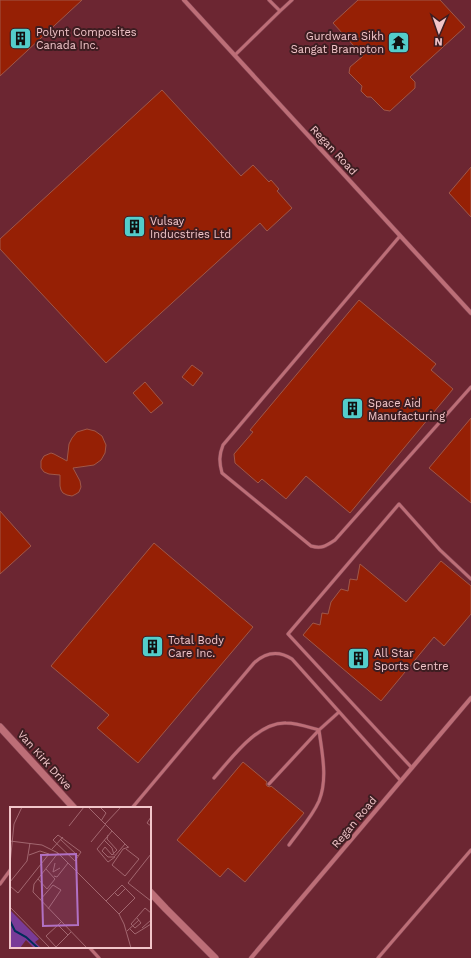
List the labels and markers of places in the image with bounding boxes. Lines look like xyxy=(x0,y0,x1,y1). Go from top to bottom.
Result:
building icon: Polynt Composites Canada Inc. xyxy=(7,25,33,51)
place label: Polynt Composites Canada Inc. xyxy=(36,26,137,52)
temple icon: Gurdwara Sikh Sangat Brampton xyxy=(386,29,412,55)
place label: Gurdwara Sikh Sangat Brampton xyxy=(291,30,384,56)
building icon: Vulsay Inducstries Ltd xyxy=(121,214,147,240)
place label: Vulsay Inducstries Ltd xyxy=(150,215,231,241)
building icon: Space Aid Manufacturing xyxy=(339,396,365,422)
place label: Space Aid Manufacturing xyxy=(368,397,445,423)
building icon: Total Body Care Inc. xyxy=(139,633,165,659)
place label: Total Body Care Inc. xyxy=(168,634,224,660)
building icon: All Star Sports Centre xyxy=(345,646,371,672)
place label: All Star Sports Centre xyxy=(374,647,449,673)

